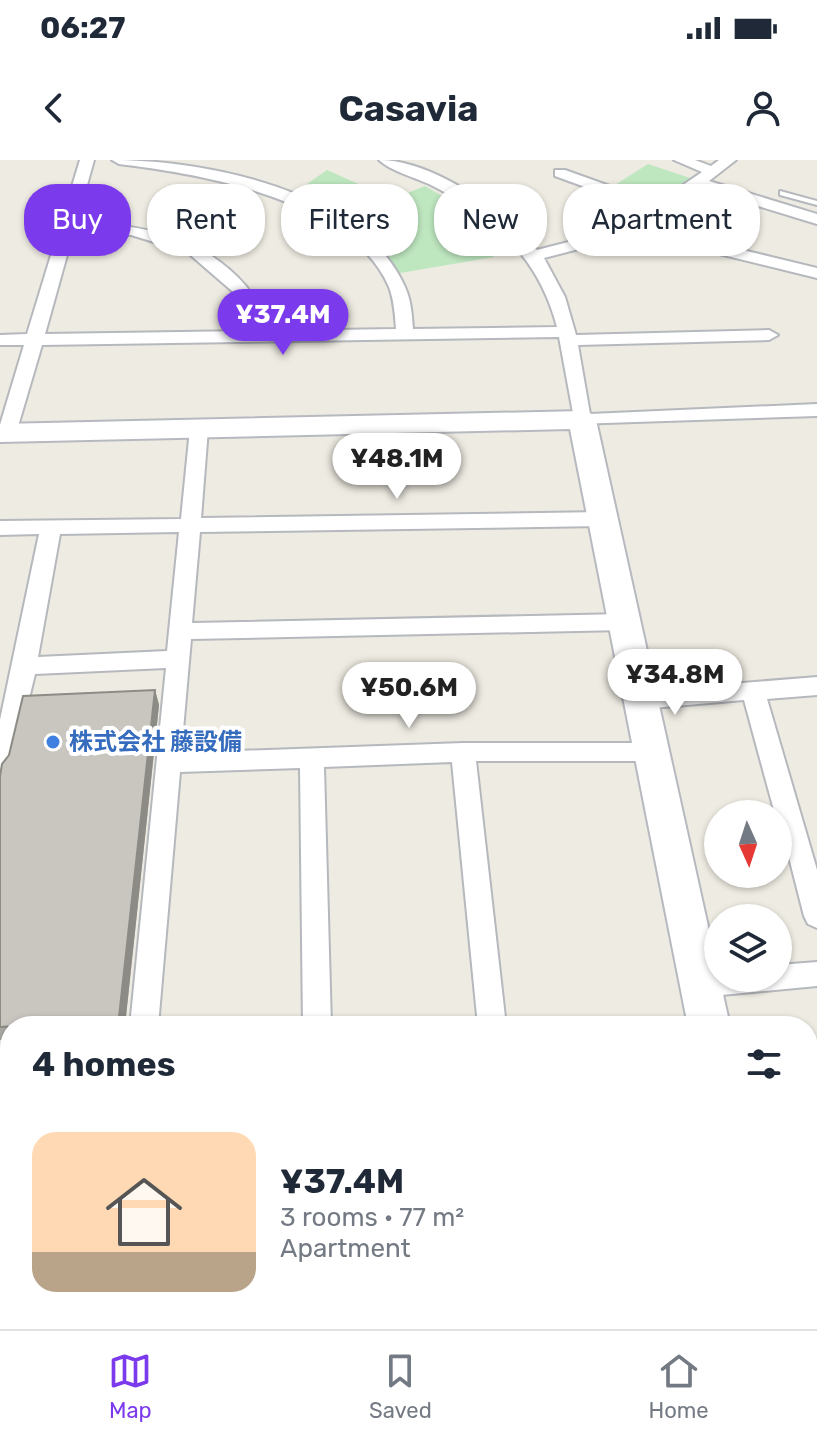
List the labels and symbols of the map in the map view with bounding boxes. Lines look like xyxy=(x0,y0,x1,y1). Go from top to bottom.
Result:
pin: ¥37.4M xyxy=(218,289,348,357)
pin: ¥48.1M xyxy=(332,433,462,501)
pin: ¥34.8M xyxy=(610,649,740,717)
pin: ¥50.6M xyxy=(344,662,474,730)
place label: 株式会社 藤設備 xyxy=(69,728,242,756)
marker: 株式会社 藤設備 xyxy=(44,733,62,751)
north arrow xyxy=(704,800,792,888)

